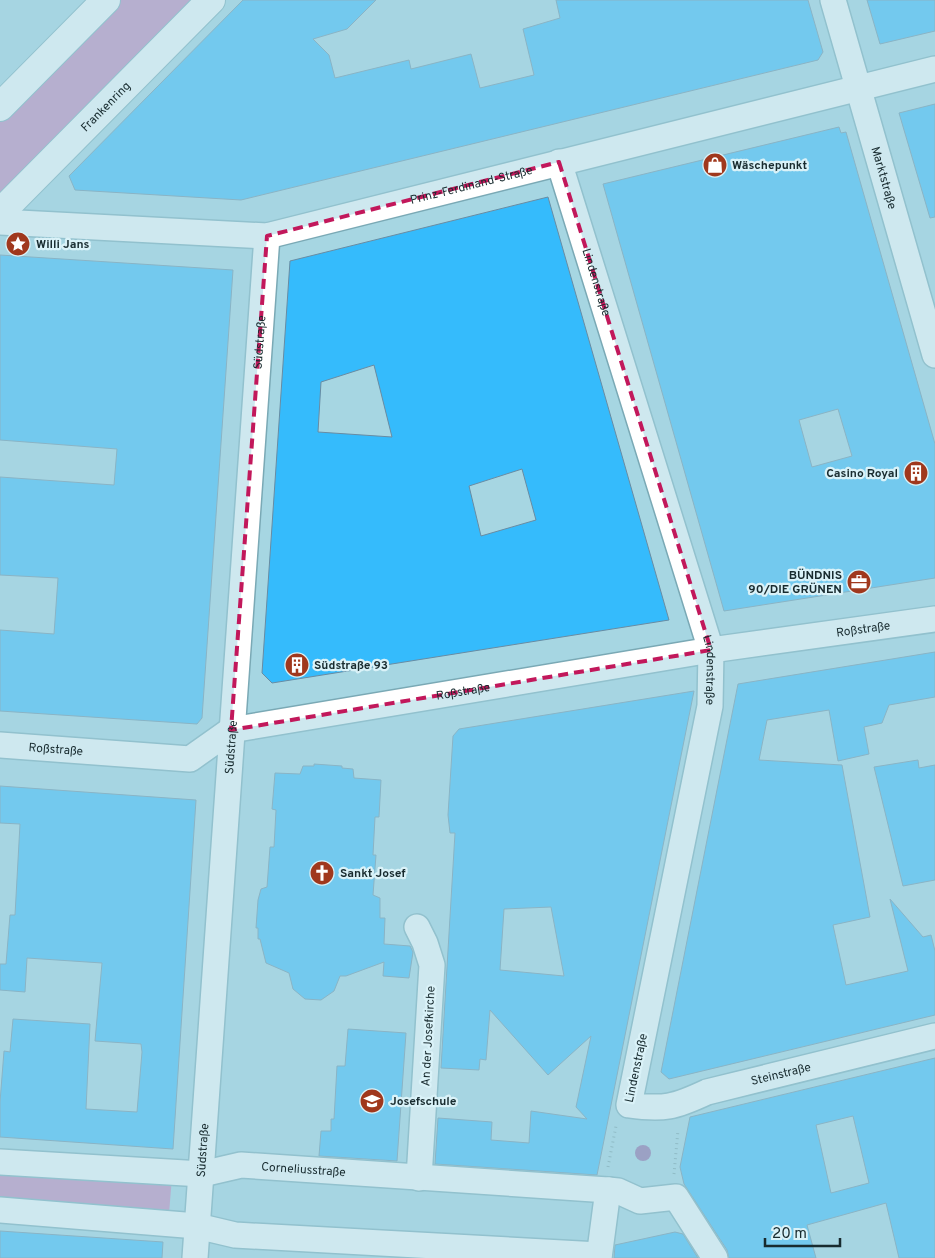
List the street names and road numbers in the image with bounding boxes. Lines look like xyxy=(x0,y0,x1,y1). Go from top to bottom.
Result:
street label: Frankenring xyxy=(78,79,135,136)
street label: Marktstraße xyxy=(867,145,900,211)
street label: Prinz-Ferdinand-Straße xyxy=(409,163,535,209)
street label: Lindenstraße xyxy=(577,247,614,319)
street label: Südstraße xyxy=(251,315,270,370)
street label: Roßstraße xyxy=(835,618,891,642)
street label: Lindenstraße xyxy=(698,633,718,705)
street label: Roßstraße xyxy=(435,680,491,705)
street label: Südstraße xyxy=(222,720,242,775)
street label: Roßstraße xyxy=(28,740,84,760)
street label: An der Josefkirche xyxy=(418,985,440,1087)
street label: Lindenstraße xyxy=(622,1032,652,1104)
street label: Steinstraße xyxy=(749,1060,813,1090)
street label: Südstraße xyxy=(194,1123,213,1178)
street label: Corneliusstraße xyxy=(261,1159,346,1181)

